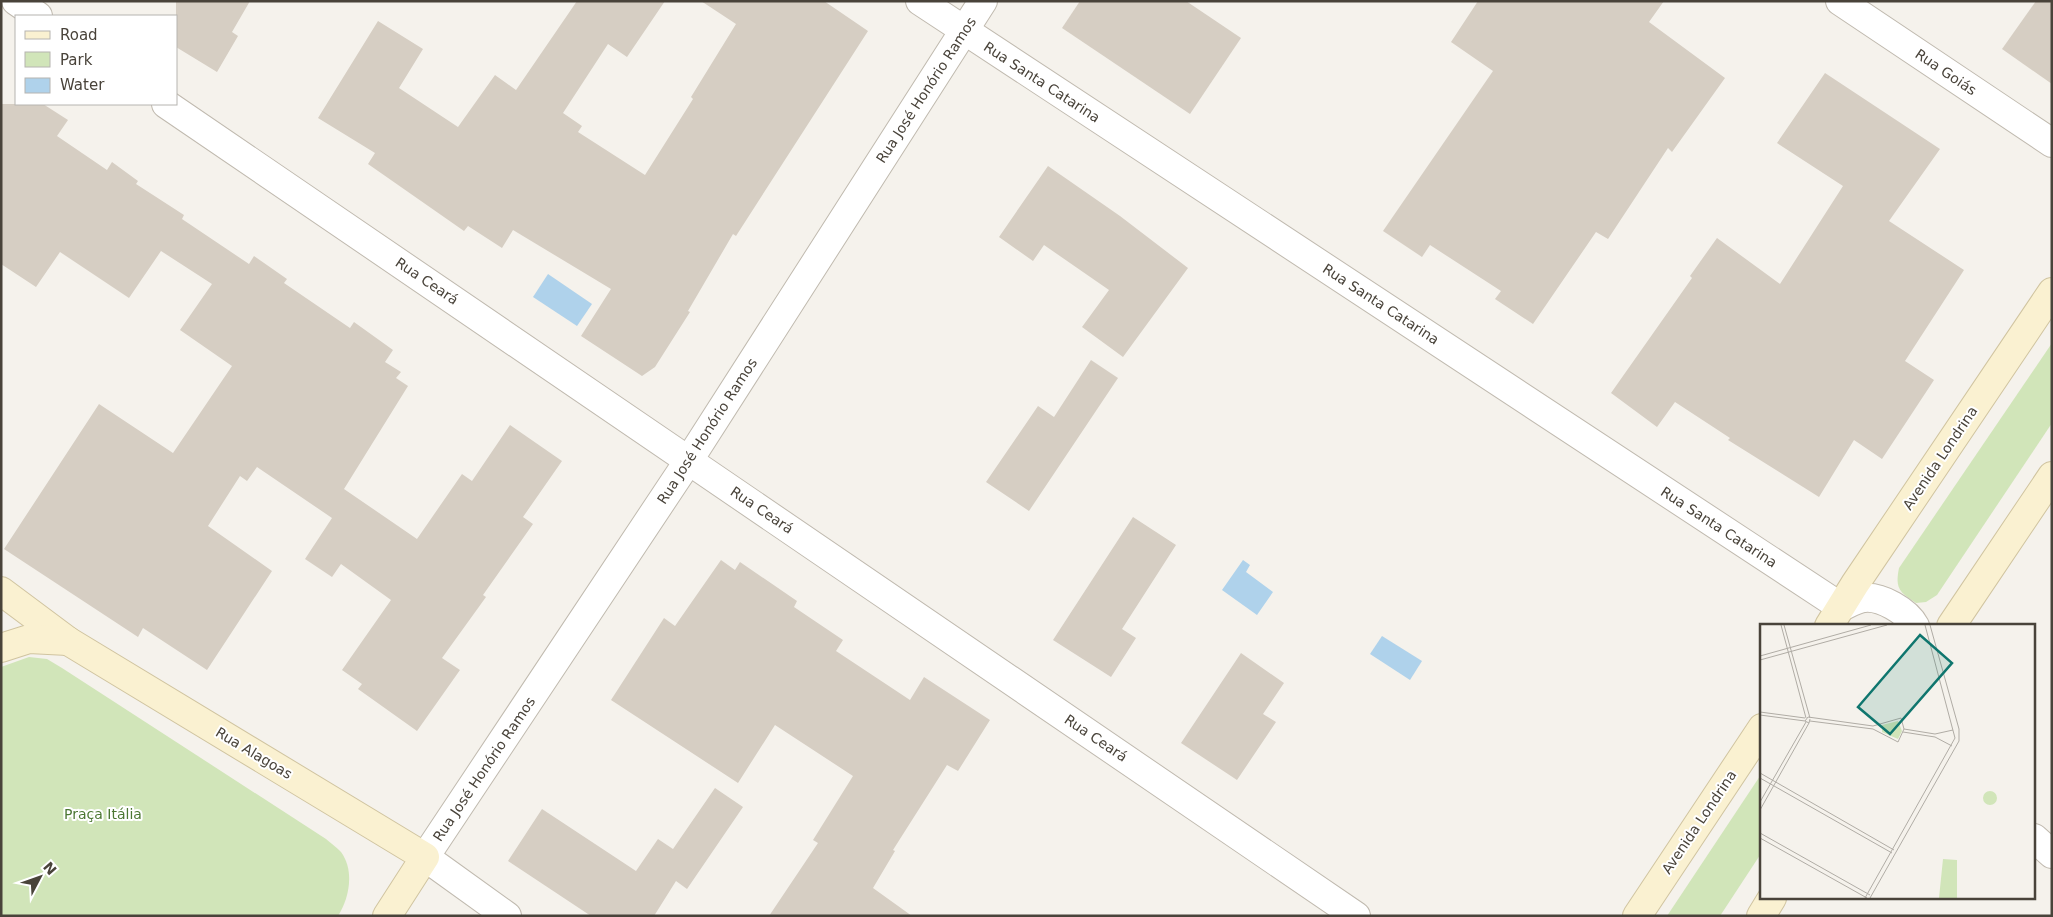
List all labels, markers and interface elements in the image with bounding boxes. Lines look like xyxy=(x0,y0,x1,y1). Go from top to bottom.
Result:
street label: Rua José Honório Ramos xyxy=(873,14,979,166)
legend xyxy=(15,15,178,105)
text: Road xyxy=(60,26,98,44)
street label: Rua Santa Catarina xyxy=(981,38,1103,126)
street label: Rua Goiás xyxy=(1912,46,1980,98)
text: Park xyxy=(60,51,93,69)
text: Water xyxy=(60,76,105,94)
street label: Rua Ceará xyxy=(393,254,461,308)
street label: Rua Santa Catarina xyxy=(1320,260,1442,348)
street label: Rua José Honório Ramos xyxy=(654,355,760,507)
street label: Avenida Londrina xyxy=(1899,403,1981,513)
street label: Rua Ceará xyxy=(728,483,796,537)
street label: Rua Santa Catarina xyxy=(1658,483,1780,571)
inset map xyxy=(1760,624,2036,900)
street label: Rua José Honório Ramos xyxy=(430,694,538,844)
street label: Rua Ceará xyxy=(1062,711,1130,765)
street label: Rua Alagoas xyxy=(213,724,295,782)
street label: Avenida Londrina xyxy=(1658,767,1740,877)
park label: Praça Itália xyxy=(64,806,142,822)
north arrow xyxy=(15,852,65,902)
text: N xyxy=(40,859,60,878)

